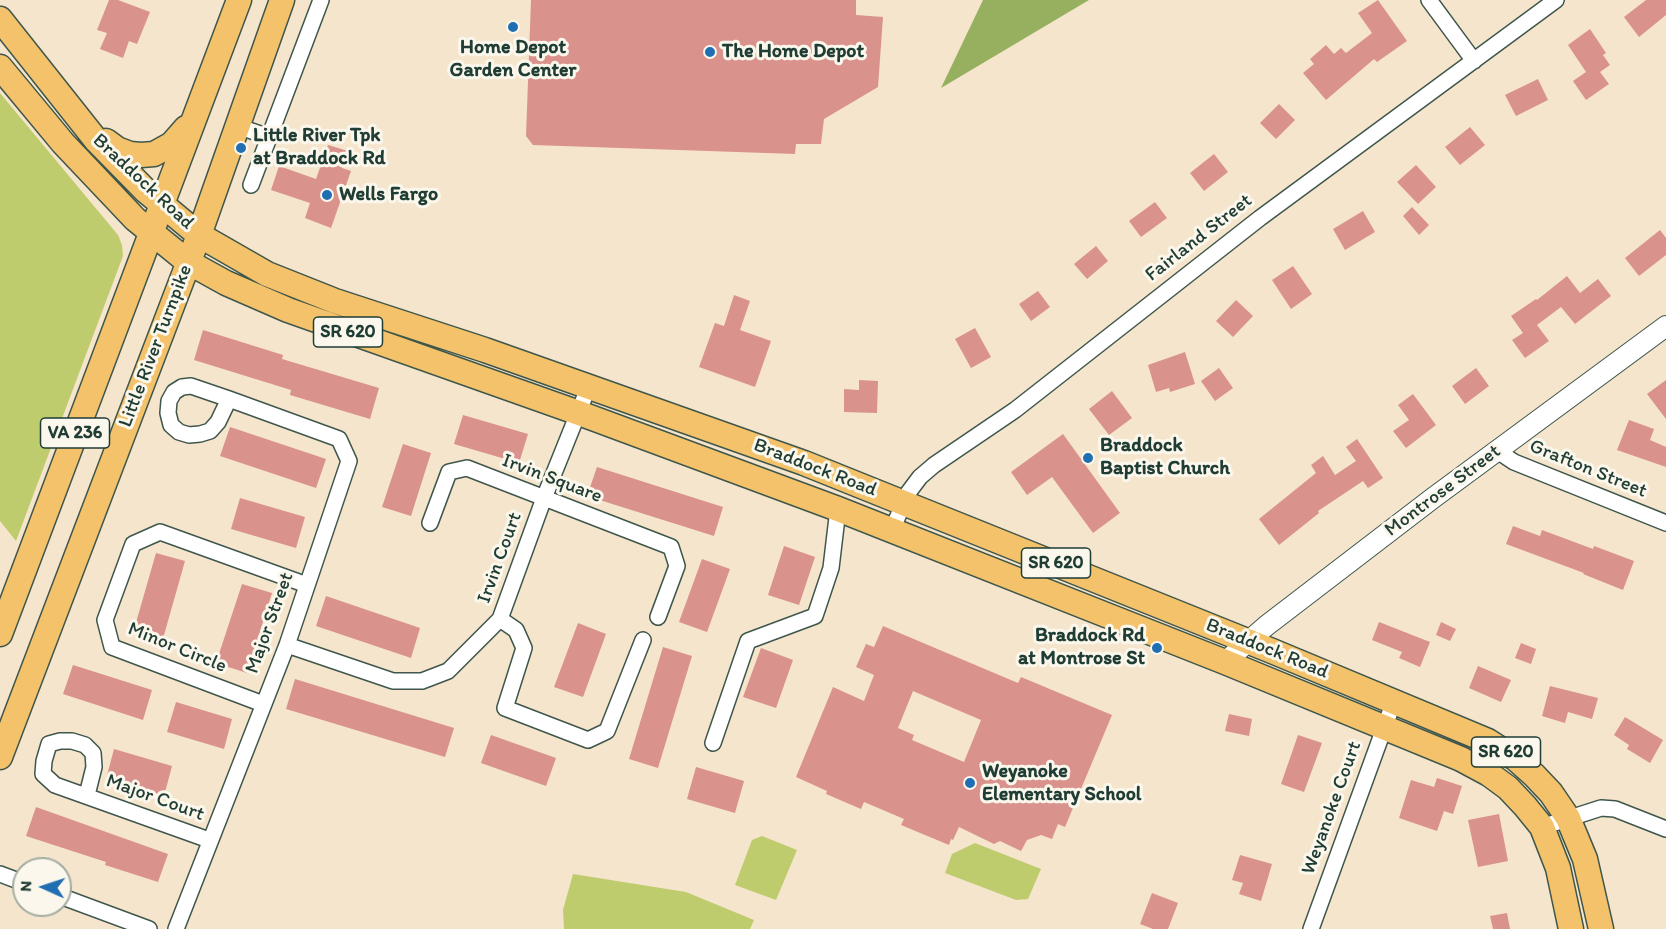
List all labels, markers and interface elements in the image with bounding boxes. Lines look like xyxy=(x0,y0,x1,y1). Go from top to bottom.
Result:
marker: Home Depot Garden Center xyxy=(506,20,520,34)
place label: Home Depot Garden Center xyxy=(450,36,576,83)
place label: The Home Depot xyxy=(722,40,864,64)
marker: The Home Depot xyxy=(703,45,717,59)
place label: Little River Tpk at Braddock Rd xyxy=(253,124,385,171)
street label: Braddock Road xyxy=(87,129,199,235)
marker: Little River Tpk at Braddock Rd xyxy=(234,141,248,155)
place label: Wells Fargo xyxy=(339,183,438,207)
marker: Wells Fargo xyxy=(320,188,334,202)
street label: Fairland Street xyxy=(1141,189,1257,287)
street label: Little River Turnpike xyxy=(114,261,198,431)
road number: SR 620 xyxy=(314,317,382,347)
road number: VA 236 xyxy=(40,418,110,448)
street label: Braddock Road xyxy=(750,433,880,503)
place label: Braddock Baptist Church xyxy=(1100,434,1230,481)
street label: Grafton Street xyxy=(1526,434,1650,504)
street label: Montrose Street xyxy=(1380,440,1506,542)
street label: Irvin Square xyxy=(499,449,605,509)
marker: Braddock Baptist Church xyxy=(1081,451,1095,465)
street label: Irvin Court xyxy=(472,509,528,607)
road number: SR 620 xyxy=(1022,548,1090,578)
street label: Major Street xyxy=(241,569,299,677)
street label: Braddock Road xyxy=(1202,613,1332,685)
street label: Minor Circle xyxy=(124,617,230,679)
place label: Braddock Rd at Montrose St xyxy=(1018,624,1145,671)
marker: Braddock Rd at Montrose St xyxy=(1150,641,1164,655)
road number: SR 620 xyxy=(1472,737,1540,767)
street label: Weyanoke Court xyxy=(1297,738,1367,878)
place label: Weyanoke Elementary School xyxy=(982,760,1141,807)
street label: Major Court xyxy=(103,769,207,827)
marker: Weyanoke Elementary School xyxy=(963,776,977,790)
north arrow xyxy=(12,857,72,917)
text: N xyxy=(16,880,35,892)

